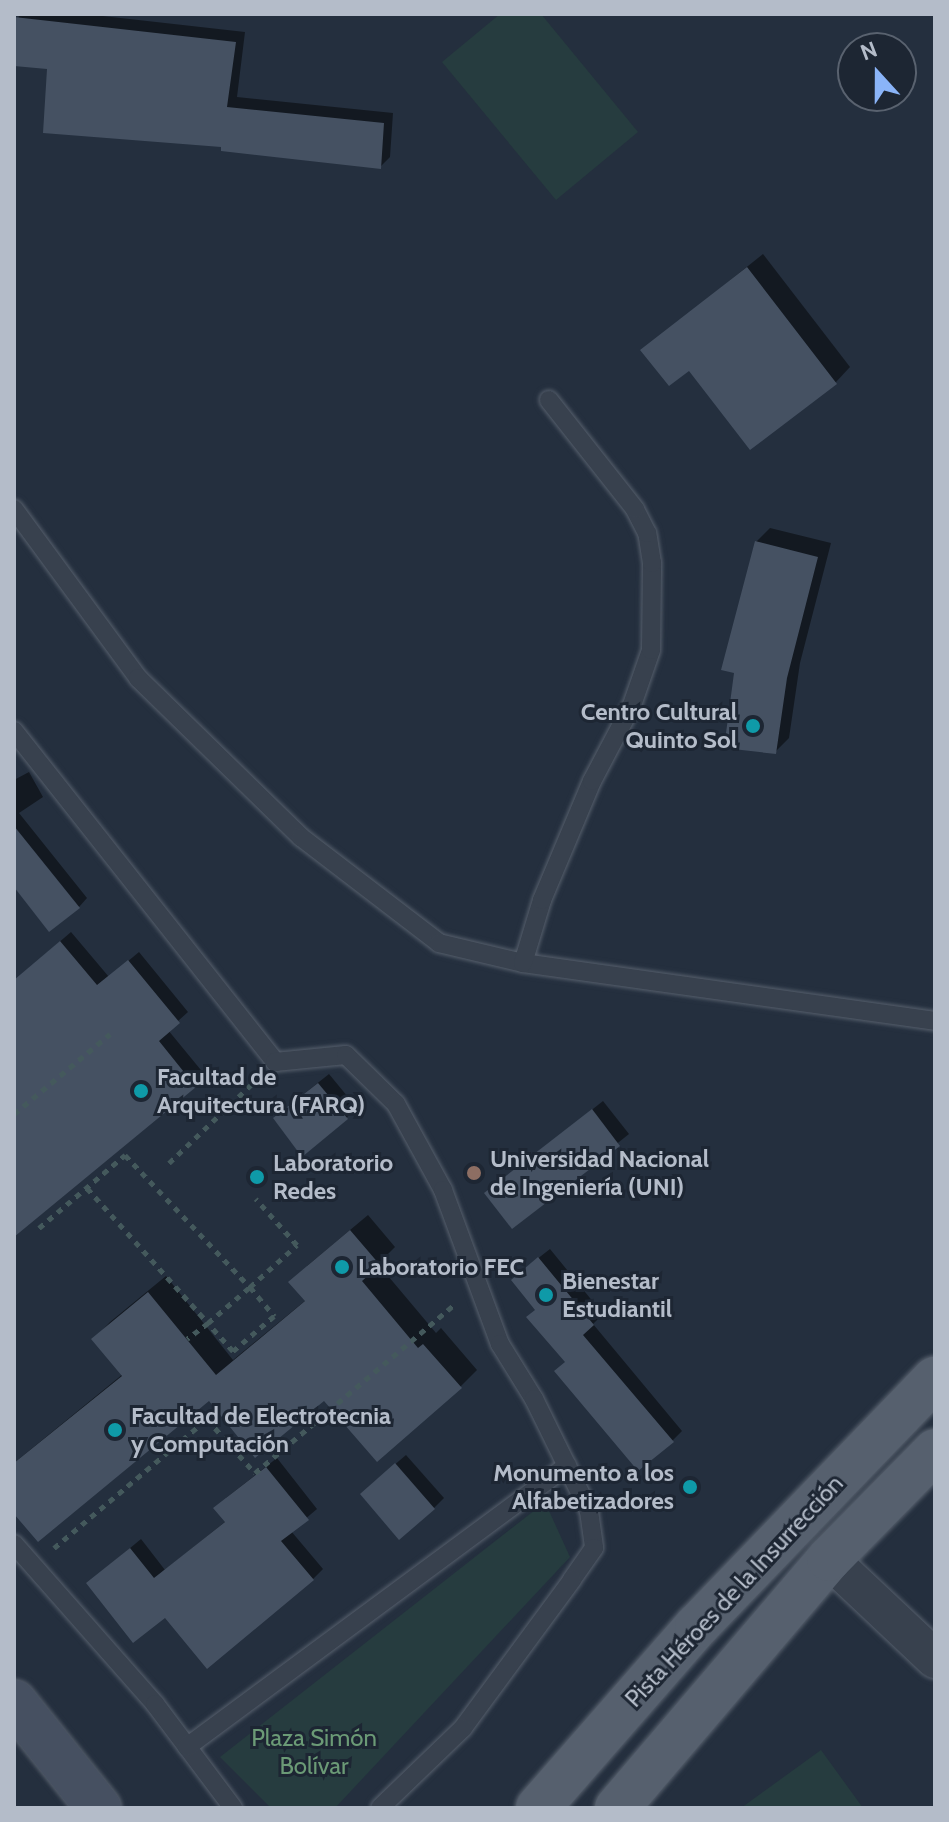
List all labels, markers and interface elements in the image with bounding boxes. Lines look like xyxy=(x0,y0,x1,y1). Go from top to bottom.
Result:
north arrow xyxy=(837,32,917,112)
text: N xyxy=(857,36,881,66)
place label: Centro Cultural Quinto Sol xyxy=(581,698,737,754)
marker: Centro Cultural Quinto Sol xyxy=(744,717,762,735)
place label: Facultad de Arquitectura (FARQ) xyxy=(157,1063,365,1119)
marker: Facultad de Arquitectura (FARQ) xyxy=(132,1082,150,1100)
place label: Universidad Nacional de Ingeniería (UNI) xyxy=(490,1145,709,1201)
place label: Laboratorio Redes xyxy=(273,1149,393,1205)
marker: Universidad Nacional de Ingeniería (UNI) xyxy=(465,1164,483,1182)
marker: Laboratorio Redes xyxy=(248,1168,266,1186)
place label: Laboratorio FEC xyxy=(358,1253,524,1281)
marker: Laboratorio FEC xyxy=(333,1258,351,1276)
place label: Bienestar Estudiantil xyxy=(562,1267,672,1323)
marker: Bienestar Estudiantil xyxy=(537,1286,555,1304)
place label: Facultad de Electrotecnia y Computación xyxy=(131,1402,391,1458)
marker: Facultad de Electrotecnia y Computación xyxy=(106,1421,124,1439)
place label: Monumento a los Alfabetizadores xyxy=(493,1459,674,1515)
street label: Pista Héroes de la Insurrección xyxy=(619,1469,849,1713)
marker: Monumento a los Alfabetizadores xyxy=(681,1478,699,1496)
park label: Plaza Simón Bolívar xyxy=(251,1724,377,1780)

